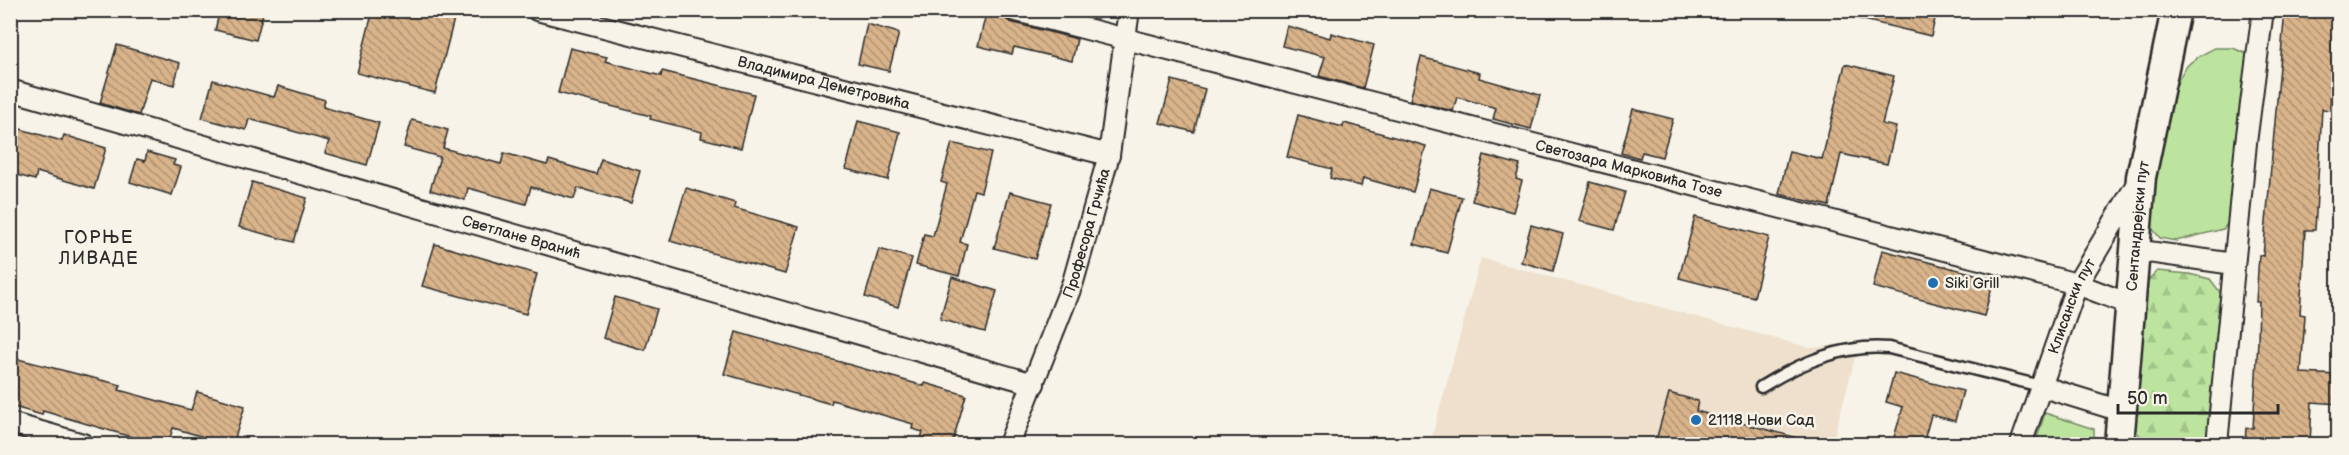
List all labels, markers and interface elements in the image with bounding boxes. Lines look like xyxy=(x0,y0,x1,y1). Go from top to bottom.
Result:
street label: Владимира Деметровића xyxy=(736,52,912,114)
street label: Светозара Марковића Тозе xyxy=(1533,136,1724,202)
street label: Сентандрејски пут xyxy=(2123,159,2154,292)
street label: Професора Грчића xyxy=(1059,166,1115,301)
street label: Светлане Вранић xyxy=(460,211,583,263)
district label: ГОРЊЕ ЛИВАДЕ xyxy=(58,227,139,269)
street label: Клисански пут xyxy=(2044,255,2100,357)
place label: Siki Grill xyxy=(1945,274,1999,293)
marker: Siki Grill xyxy=(1926,276,1940,290)
scale bar xyxy=(2118,377,2278,415)
text: 50 m xyxy=(2127,388,2168,409)
place label: 21118 Нови Сад xyxy=(1708,411,1814,430)
marker: 21118 Нови Сад xyxy=(1689,413,1703,427)

